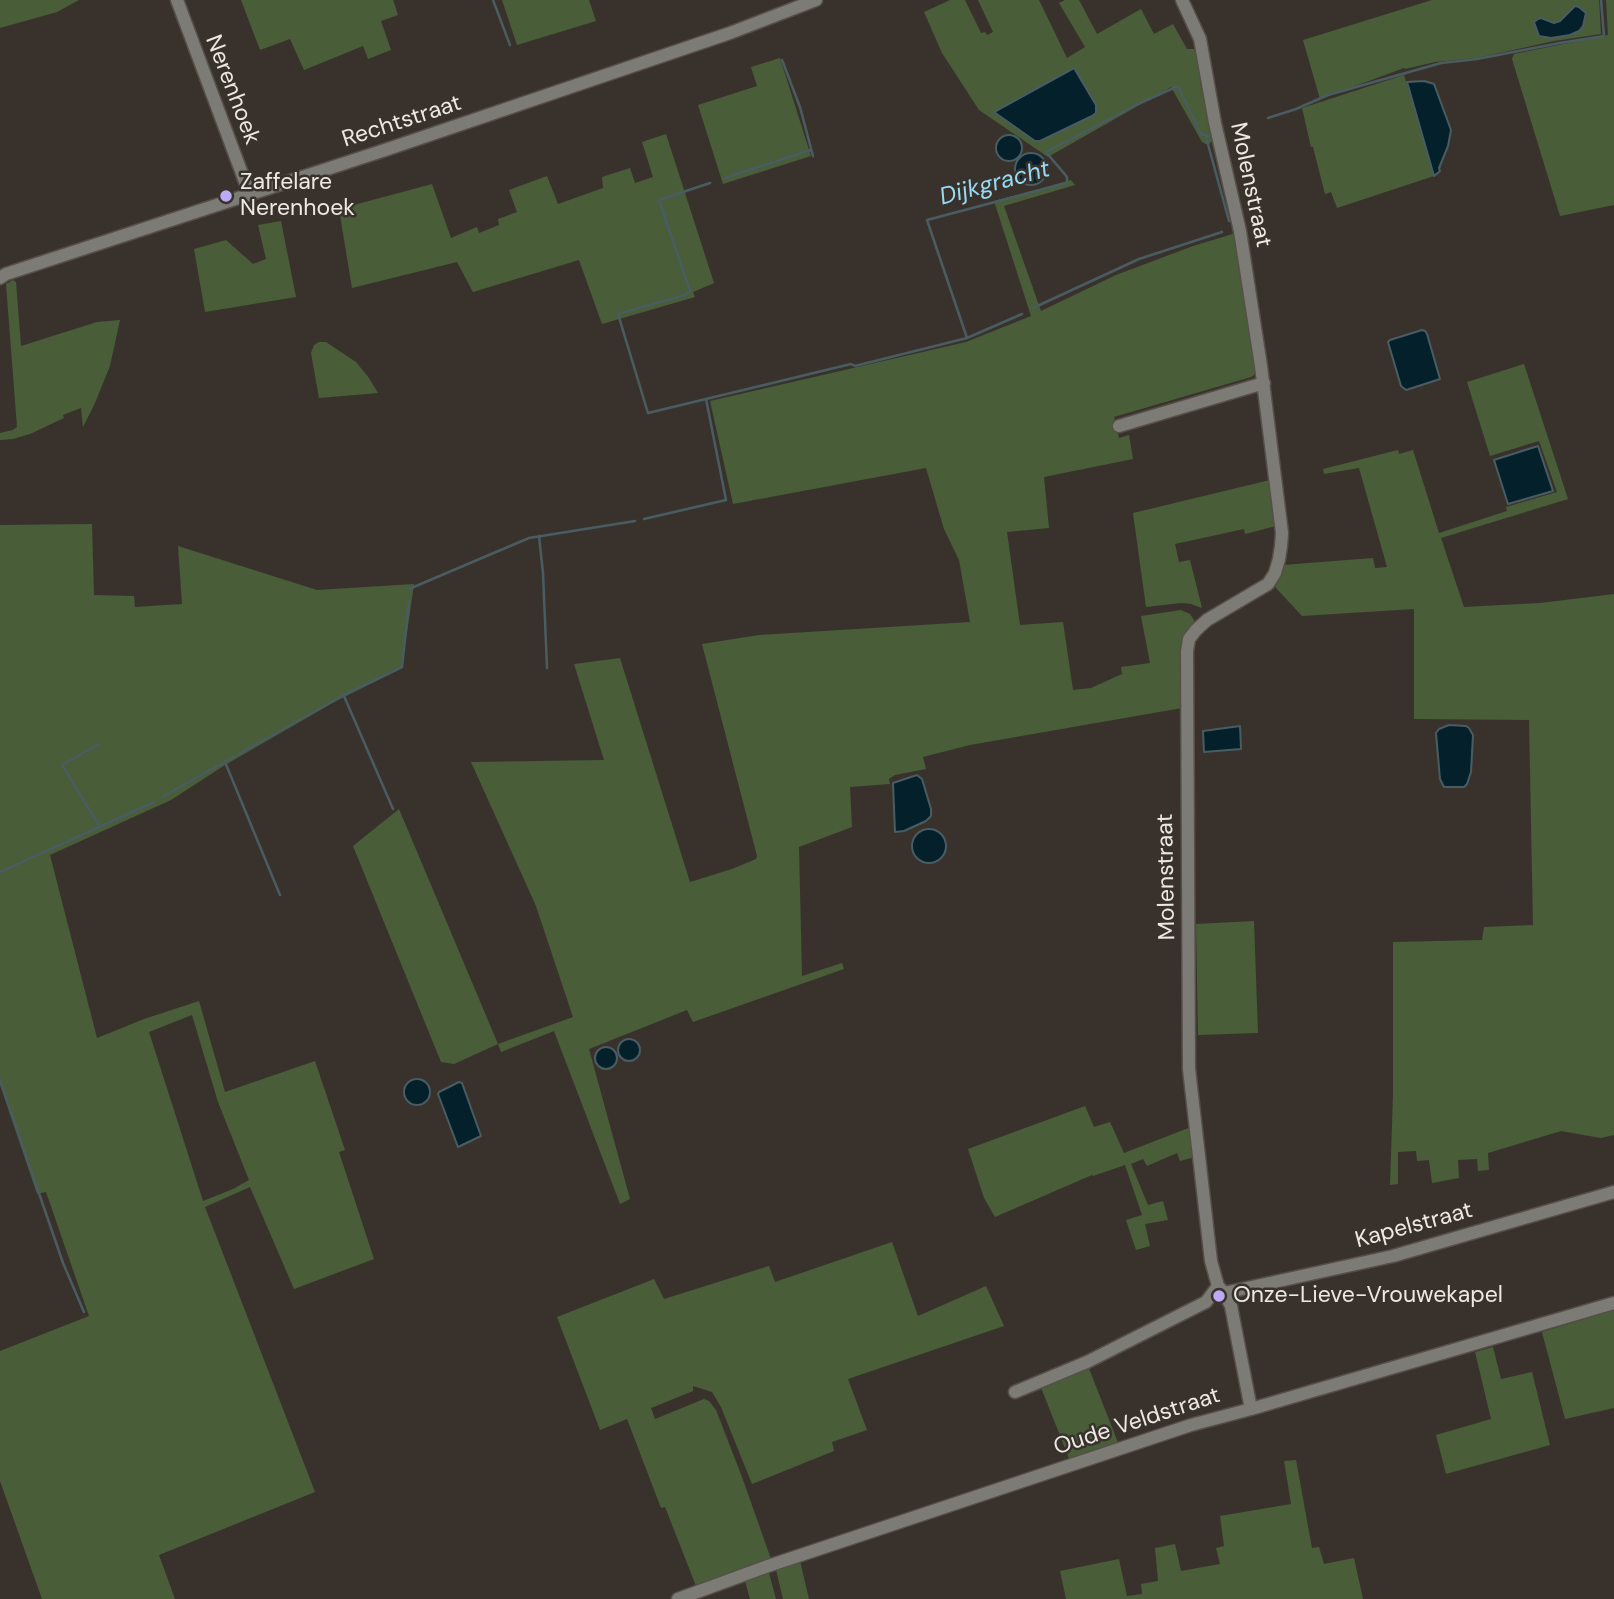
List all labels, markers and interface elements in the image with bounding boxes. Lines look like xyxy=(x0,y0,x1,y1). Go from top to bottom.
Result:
street label: Nerenhoek xyxy=(199,31,265,149)
street label: Rechtstraat xyxy=(339,90,465,154)
street label: Molenstraat xyxy=(1223,120,1277,250)
water label: Dijkgracht xyxy=(937,155,1053,213)
place label: Zaffelare Nerenhoek xyxy=(240,169,355,223)
marker: Zaffelare Nerenhoek xyxy=(218,188,234,204)
street label: Molenstraat xyxy=(1152,813,1182,941)
street label: Kapelstraat xyxy=(1352,1197,1476,1255)
place label: Onze-Lieve-Vrouwekapel xyxy=(1233,1282,1503,1310)
marker: Onze-Lieve-Vrouwekapel xyxy=(1211,1288,1227,1304)
street label: Oude Veldstraat xyxy=(1050,1382,1224,1462)

